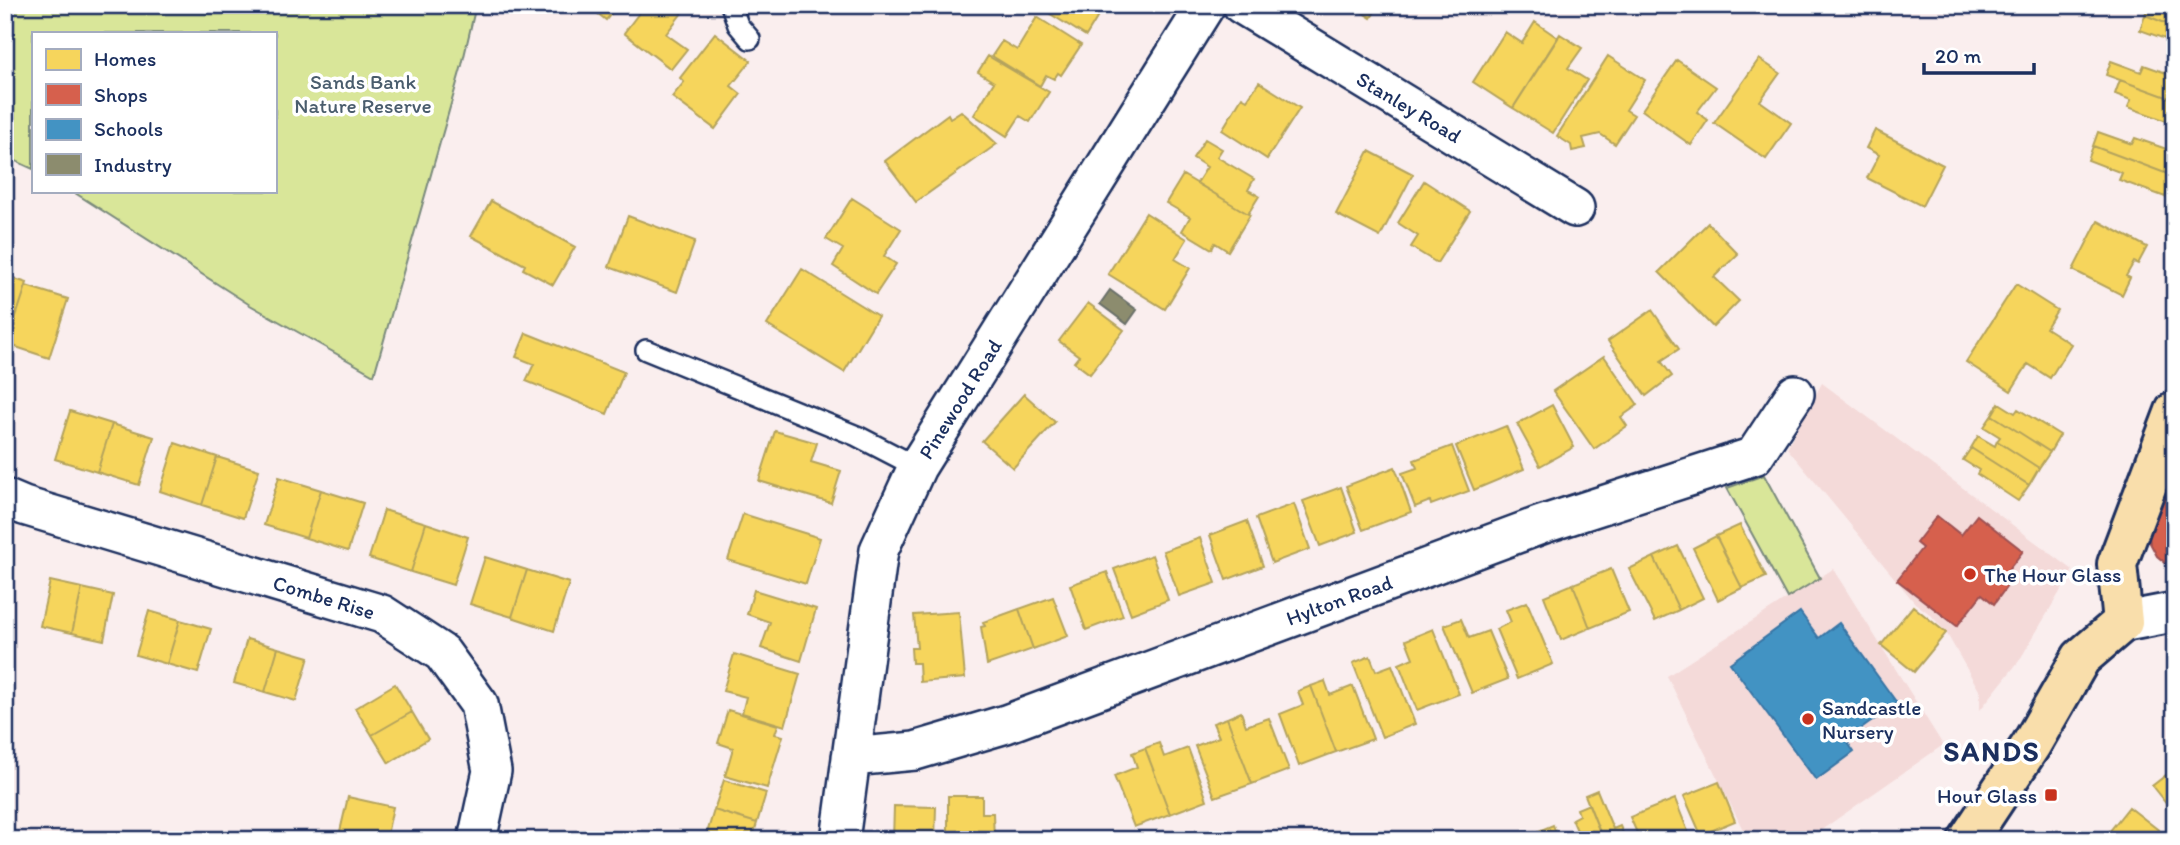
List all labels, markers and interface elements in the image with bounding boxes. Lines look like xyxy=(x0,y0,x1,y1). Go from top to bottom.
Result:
legend xyxy=(32,32,276,192)
scale bar xyxy=(1924,32,2035,76)
text: 20 m xyxy=(1935,43,1982,68)
text: Homes xyxy=(94,46,156,71)
street label: Stanley Road xyxy=(1352,66,1466,148)
park label: Sands Bank Nature Reserve xyxy=(294,69,432,118)
text: Shops xyxy=(94,82,148,107)
text: Schools xyxy=(94,116,163,141)
text: Industry xyxy=(94,152,172,177)
street label: Pinewood Road xyxy=(913,334,1007,464)
place label: The Hour Glass xyxy=(1984,562,2121,587)
marker: The Hour Glass xyxy=(1962,566,1978,582)
street label: Hylton Road xyxy=(1283,569,1395,631)
street label: Combe Rise xyxy=(270,570,378,624)
place label: Sandcastle Nursery xyxy=(1822,695,1921,744)
marker: Sandcastle Nursery xyxy=(1800,711,1816,727)
district label: SANDS xyxy=(1944,734,2040,768)
place label: Hour Glass xyxy=(1937,783,2037,808)
marker: Hour Glass xyxy=(2043,787,2059,803)

